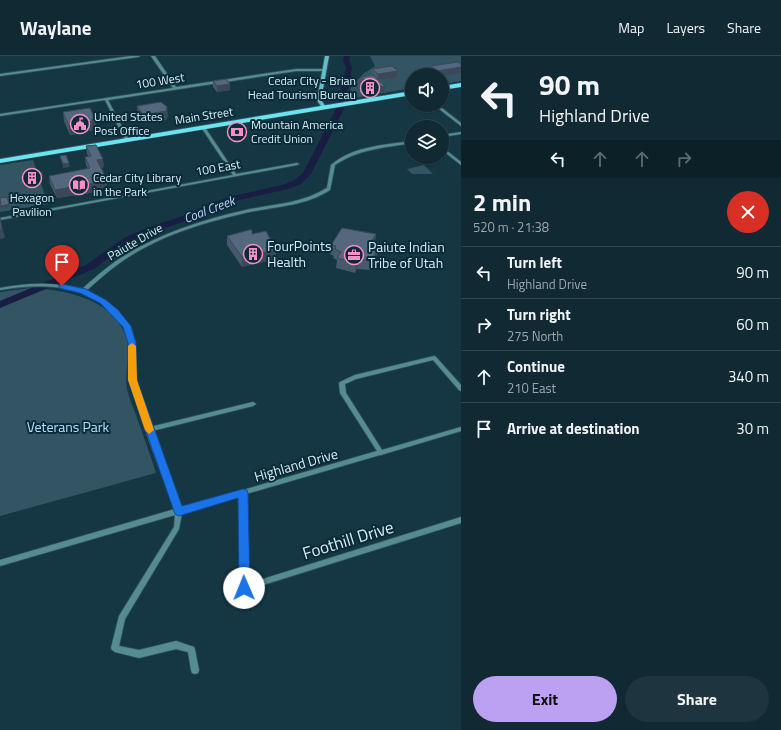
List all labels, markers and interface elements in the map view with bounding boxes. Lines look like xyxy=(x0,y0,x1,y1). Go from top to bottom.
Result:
text: Waylane xyxy=(20,13,92,42)
text: Map xyxy=(618,17,644,38)
text: Layers xyxy=(666,17,705,38)
text: Share xyxy=(727,17,761,38)
text: 90 m xyxy=(539,63,600,106)
street label: 100 West xyxy=(134,67,186,94)
map controls xyxy=(405,68,449,164)
button: sound xyxy=(405,68,449,112)
place label: Cedar City - Brian Head Tourism Bureau xyxy=(248,71,356,104)
icon: left xyxy=(473,72,525,124)
building icon: Cedar City - Brian Head Tourism Bureau xyxy=(359,77,381,99)
street label: Main Street xyxy=(173,101,235,129)
text: Highland Drive xyxy=(539,102,650,129)
place label: United States Post Office xyxy=(94,107,163,140)
public building icon: United States Post Office xyxy=(69,113,91,135)
place label: Mountain America Credit Union xyxy=(251,115,343,148)
button: layers xyxy=(405,120,449,164)
bank icon: Mountain America Credit Union xyxy=(226,121,248,143)
icon: left xyxy=(547,148,569,170)
icon: ahead xyxy=(589,148,611,170)
icon: ahead xyxy=(631,148,653,170)
icon: right xyxy=(673,148,695,170)
street label: 100 East xyxy=(194,154,243,181)
building icon: Hexagon Pavilion xyxy=(21,167,43,189)
place label: Cedar City Library in the Park xyxy=(93,168,181,201)
library icon: Cedar City Library in the Park xyxy=(68,174,90,196)
text: 2 min xyxy=(473,184,531,220)
place label: Hexagon Pavilion xyxy=(10,188,54,221)
water label: Coal Creek xyxy=(181,189,240,228)
button: close xyxy=(727,191,769,233)
text: 520 m · 21:38 xyxy=(473,217,549,237)
street label: Paiute Drive xyxy=(103,218,166,265)
place label: FourPoints Health xyxy=(267,235,331,272)
place label: Paiute Indian Tribe of Utah xyxy=(368,236,445,273)
building icon: FourPoints Health xyxy=(242,243,264,265)
office icon: Paiute Indian Tribe of Utah xyxy=(343,244,365,266)
pin xyxy=(45,245,79,286)
icon: arrive xyxy=(51,251,73,273)
text: Turn left xyxy=(507,251,562,274)
text: 90 m xyxy=(736,261,769,284)
icon: left xyxy=(473,262,495,284)
text: Highland Drive xyxy=(507,274,587,294)
text: Turn right xyxy=(507,303,571,326)
text: 60 m xyxy=(736,313,769,336)
icon: right xyxy=(473,314,495,336)
text: 275 North xyxy=(507,326,563,346)
text: Continue xyxy=(507,355,565,378)
text: 340 m xyxy=(728,365,769,388)
icon: ahead xyxy=(473,366,495,388)
text: 210 East xyxy=(507,378,556,398)
park label: Veterans Park xyxy=(27,416,110,437)
text: Arrive at destination xyxy=(507,417,640,440)
text: 30 m xyxy=(736,417,769,440)
icon: arrive xyxy=(473,418,495,440)
street label: Highland Drive xyxy=(252,443,340,486)
street label: Foothill Drive xyxy=(299,514,397,566)
position arrow xyxy=(223,567,265,609)
button: Exit xyxy=(473,676,617,722)
button: Share xyxy=(625,676,769,722)

